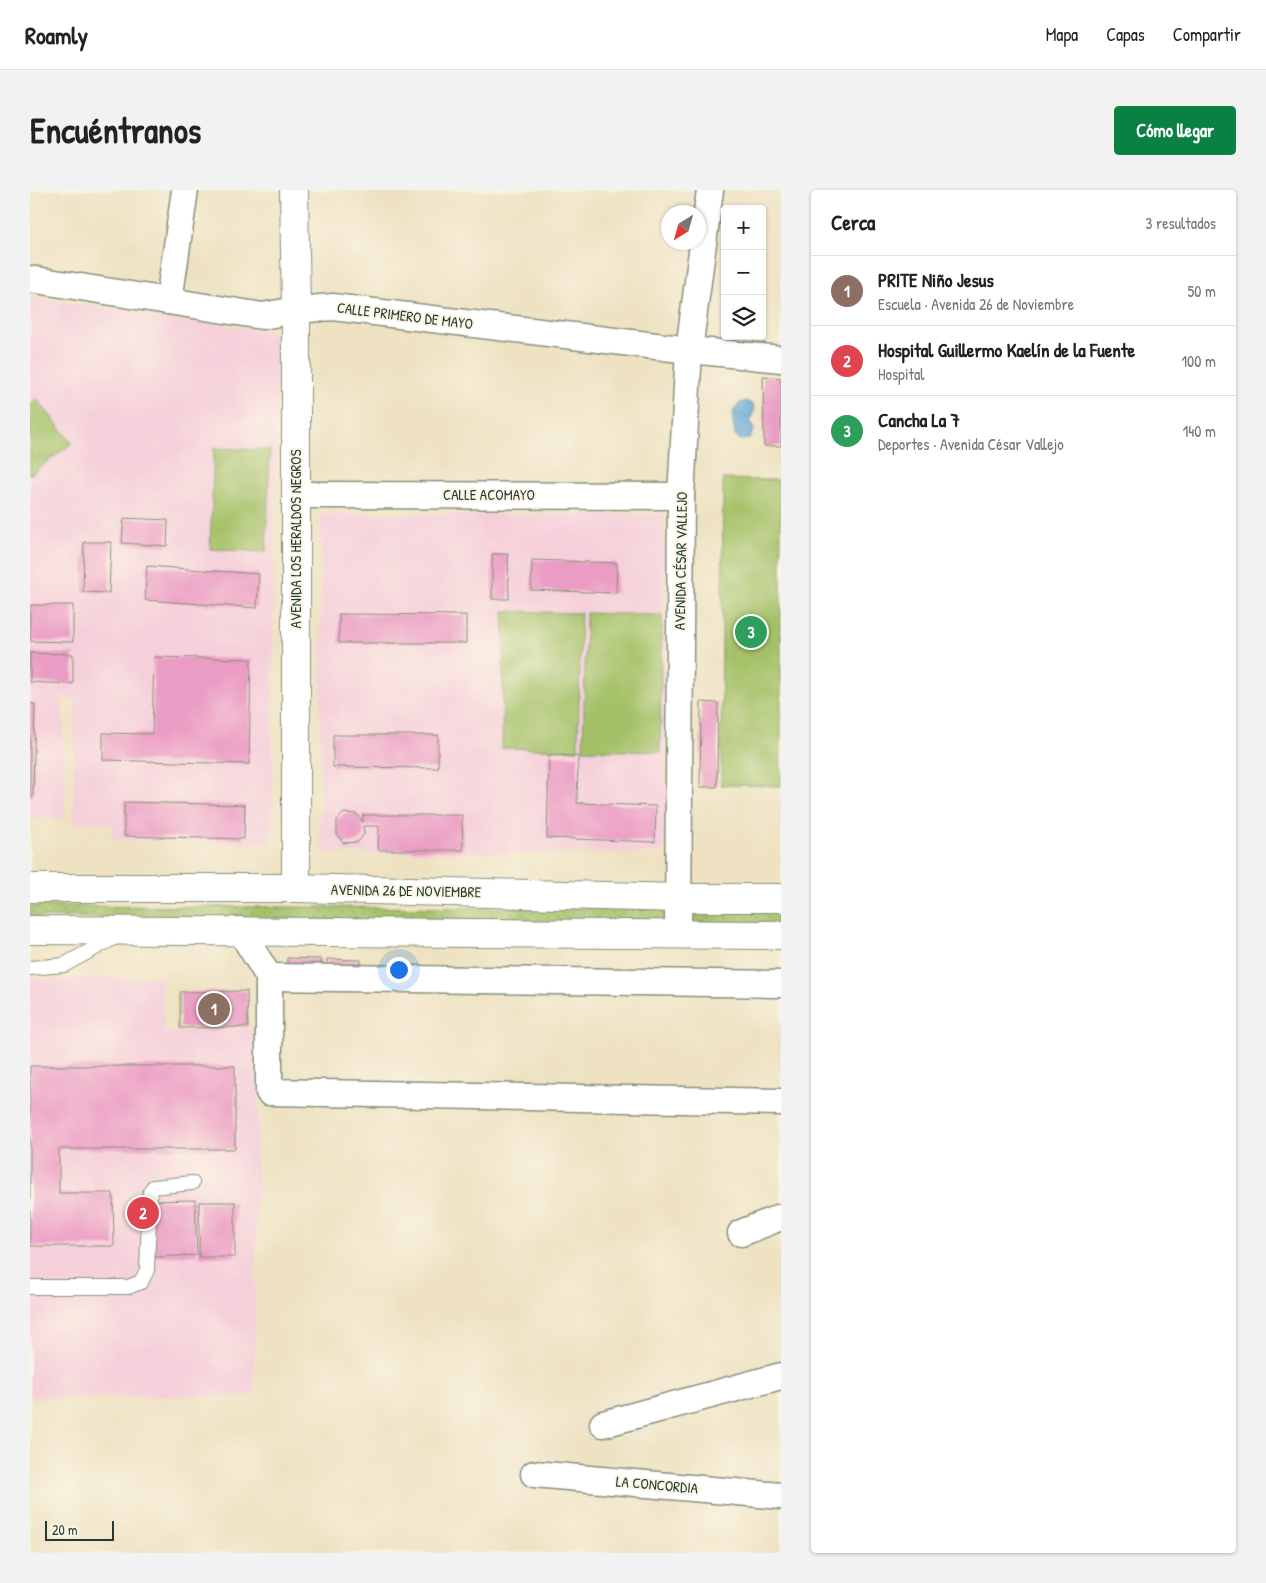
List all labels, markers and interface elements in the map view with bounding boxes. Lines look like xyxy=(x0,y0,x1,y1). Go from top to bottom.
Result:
text: Roamly xyxy=(25,19,88,51)
text: Mapa xyxy=(1046,22,1078,47)
text: Capas xyxy=(1106,22,1145,47)
text: Compartir xyxy=(1173,22,1241,47)
button: Cómo llegar xyxy=(1114,106,1236,155)
text: Encuéntranos xyxy=(30,107,201,154)
north arrow xyxy=(661,205,706,250)
map controls xyxy=(721,205,766,340)
button: + xyxy=(721,205,766,250)
text: Cerca xyxy=(831,208,875,237)
text: 3 resultados xyxy=(1145,212,1216,234)
button: − xyxy=(721,250,766,295)
text: PRITE Niño Jesus xyxy=(878,267,994,293)
text: 1 xyxy=(844,280,850,302)
text: 50 m xyxy=(1188,280,1216,302)
text: Escuela · Avenida 26 de Noviembre xyxy=(878,293,1074,315)
button: layers xyxy=(721,295,766,340)
street label: CALLE PRIMERO DE MAYO xyxy=(336,297,474,334)
text: Hospital Guillermo Kaelín de la Fuente xyxy=(878,337,1135,363)
text: 2 xyxy=(843,350,851,372)
text: 100 m xyxy=(1181,350,1216,372)
text: Hospital xyxy=(878,363,925,385)
text: Cancha La 7 xyxy=(878,407,960,433)
text: 3 xyxy=(843,420,851,442)
text: 140 m xyxy=(1182,420,1216,442)
text: Deportes · Avenida César Vallejo xyxy=(878,433,1064,455)
street label: AVENIDA LOS HERALDOS NEGROS xyxy=(285,449,306,629)
street label: CALLE ACOMAYO xyxy=(443,484,535,505)
street label: AVENIDA CÉSAR VALLEJO xyxy=(669,492,692,630)
pin: 3 xyxy=(735,613,767,651)
street label: AVENIDA 26 DE NOVIEMBRE xyxy=(331,879,482,902)
your location xyxy=(386,957,412,983)
pin: 1 xyxy=(198,990,230,1028)
pin: 2 xyxy=(127,1194,159,1232)
street label: LA CONCORDIA xyxy=(615,1470,700,1499)
scale bar xyxy=(45,1518,114,1541)
text: 20 m xyxy=(52,1520,78,1539)

